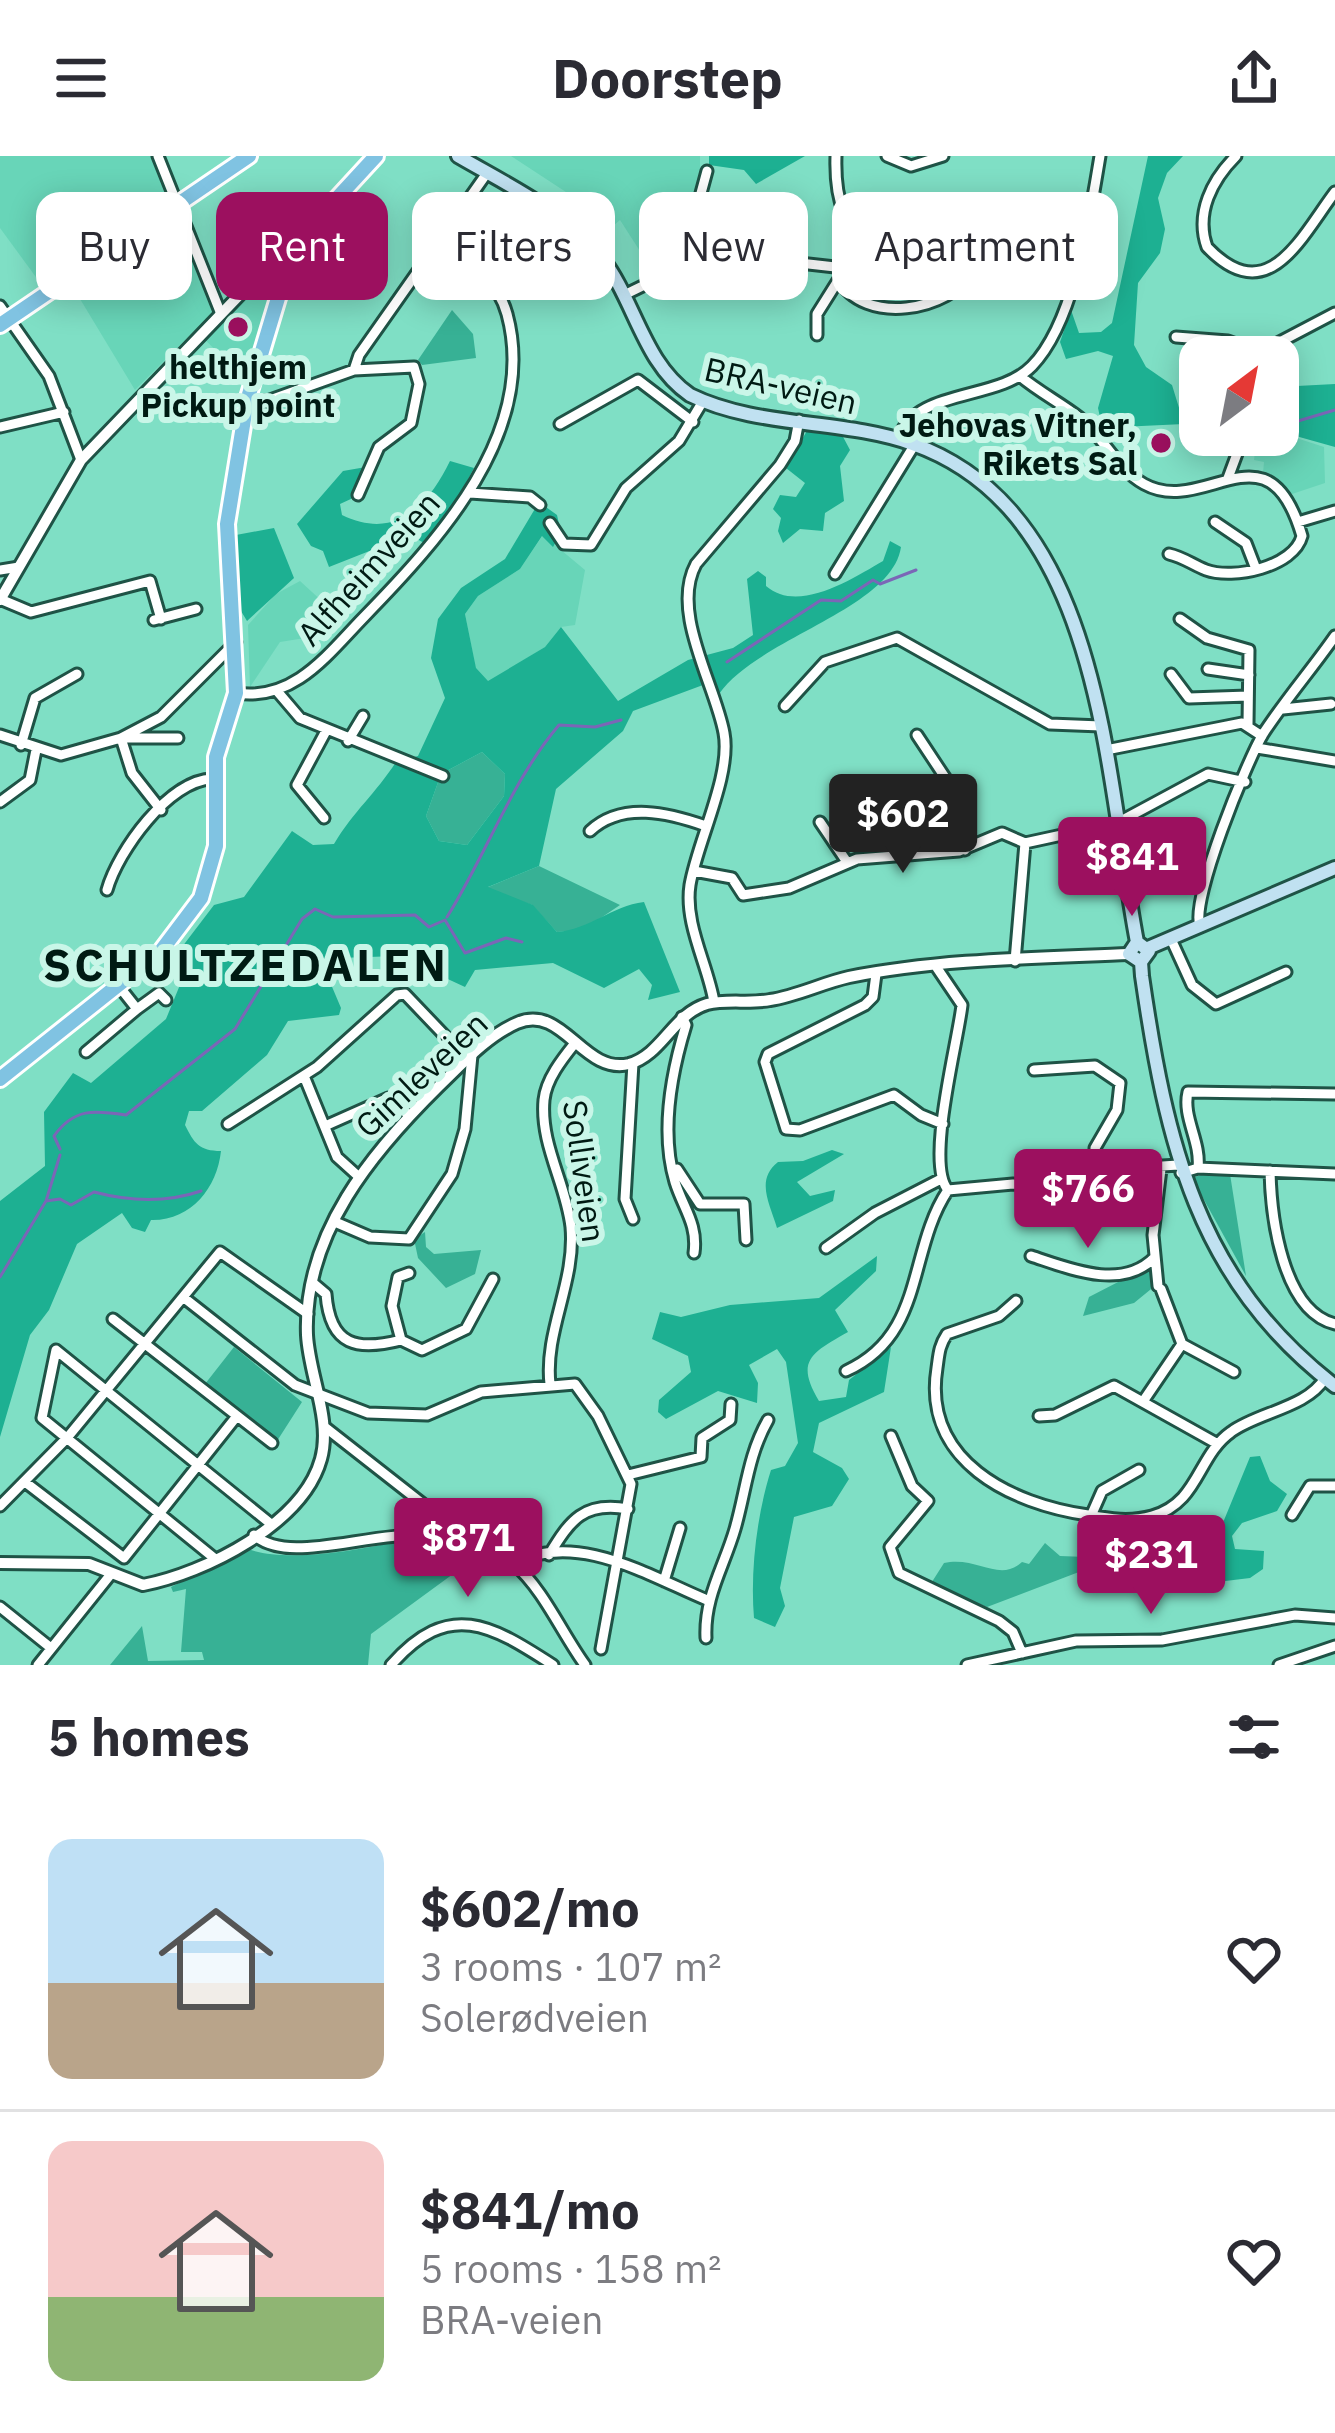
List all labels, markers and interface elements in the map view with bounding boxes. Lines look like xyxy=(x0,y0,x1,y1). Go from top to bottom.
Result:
text: Doorstep xyxy=(552,43,783,113)
icon: menu xyxy=(48,45,114,111)
icon: share xyxy=(1221,45,1287,111)
chip: Buy xyxy=(36,192,192,300)
chip: Rent xyxy=(216,192,388,300)
chip: Filters xyxy=(412,192,615,300)
chip: New xyxy=(639,192,808,300)
chip: Apartment xyxy=(832,192,1118,300)
marker: helthjem Pickup point xyxy=(225,314,251,340)
north arrow xyxy=(1179,336,1299,456)
map controls xyxy=(1179,336,1299,456)
place label: helthjem Pickup point xyxy=(141,345,335,426)
street label: BRA-veien xyxy=(701,347,861,423)
place label: Jehovas Vitner, Rikets Sal xyxy=(899,403,1137,484)
marker: Jehovas Vitner, Rikets Sal xyxy=(1148,430,1174,456)
street label: Alfheimveien xyxy=(287,482,449,654)
pin: $602 xyxy=(832,774,974,876)
text: $602 xyxy=(856,787,950,838)
pin: $841 xyxy=(1061,817,1203,919)
text: $841 xyxy=(1085,830,1179,881)
district label: SCHULTZEDALEN xyxy=(43,935,449,993)
street label: Gimleveien xyxy=(346,1002,496,1146)
street label: Solliveien xyxy=(554,1097,616,1245)
pin: $766 xyxy=(1017,1149,1159,1251)
text: $766 xyxy=(1041,1162,1135,1213)
pin: $871 xyxy=(397,1498,539,1600)
text: $871 xyxy=(421,1511,515,1562)
pin: $231 xyxy=(1080,1515,1222,1617)
text: $231 xyxy=(1104,1528,1198,1579)
text: 5 homes xyxy=(48,1704,250,1770)
icon: filters xyxy=(1221,1704,1287,1770)
text: $602/mo xyxy=(420,1875,640,1941)
icon: home xyxy=(144,1887,288,2031)
icon: heart xyxy=(1221,1926,1287,1992)
text: 3 rooms · 107 m² xyxy=(420,1941,722,1992)
text: Solerødveien xyxy=(420,1992,649,2043)
text: $841/mo xyxy=(420,2177,640,2243)
icon: home xyxy=(144,2189,288,2333)
icon: heart xyxy=(1221,2228,1287,2294)
text: 5 rooms · 158 m² xyxy=(420,2243,722,2294)
text: BRA-veien xyxy=(420,2294,603,2345)

